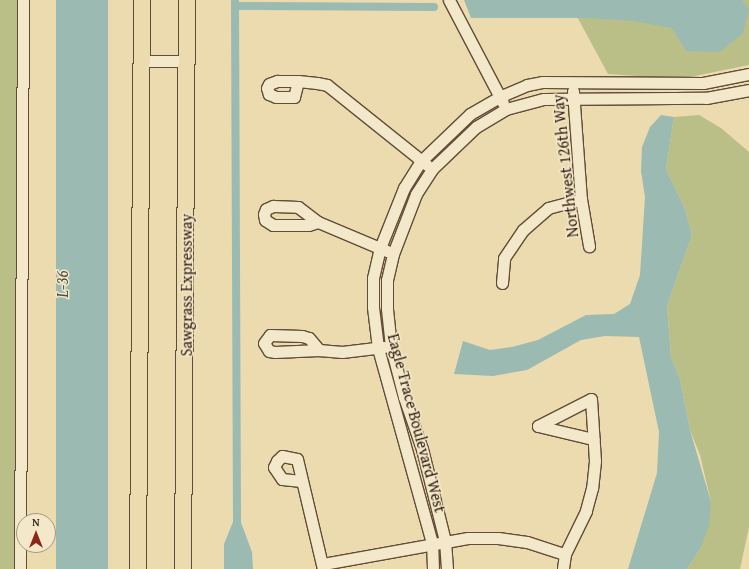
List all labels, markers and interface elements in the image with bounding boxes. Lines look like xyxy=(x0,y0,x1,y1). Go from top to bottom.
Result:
street label: Northwest 126th Way xyxy=(548,94,582,238)
street label: Sawgrass Expressway xyxy=(176,214,196,356)
water label: L-36 xyxy=(52,270,72,298)
street label: Eagle Trace Boulevard West xyxy=(384,331,450,515)
north arrow xyxy=(16,513,56,553)
text: N xyxy=(32,514,40,530)

